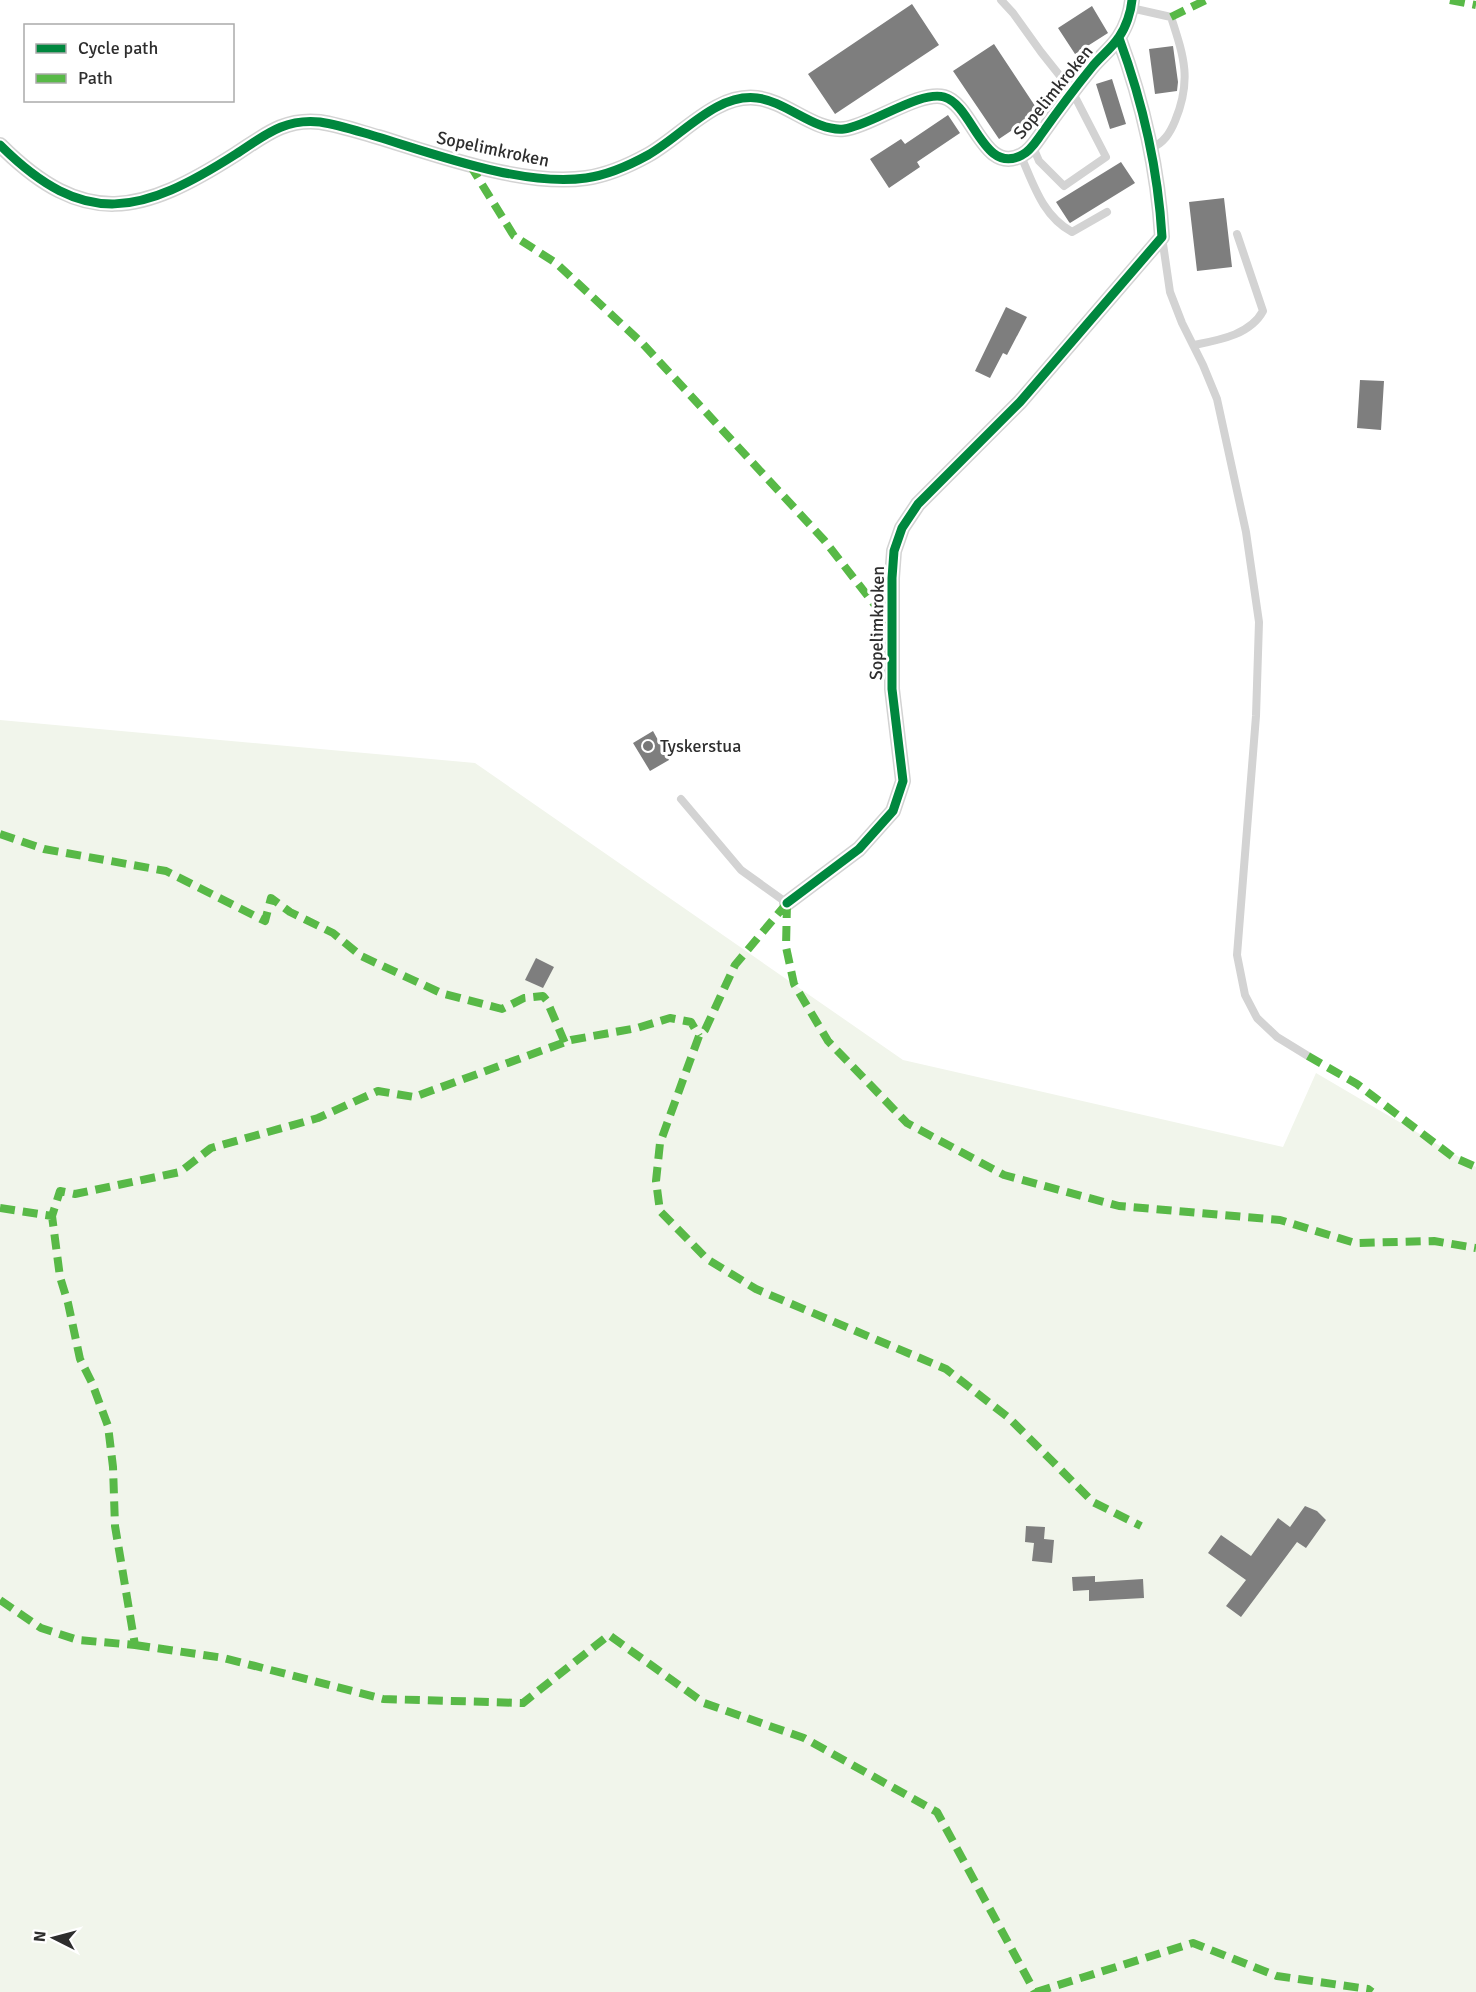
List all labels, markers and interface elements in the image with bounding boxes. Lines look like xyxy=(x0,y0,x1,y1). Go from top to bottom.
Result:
legend xyxy=(24,24,234,102)
text: Cycle path xyxy=(78,37,158,59)
street label: Sopelimkroken xyxy=(1008,41,1098,143)
text: Path xyxy=(78,67,113,89)
street label: Sopelimkroken xyxy=(435,126,551,172)
street label: Sopelimkroken xyxy=(865,566,889,680)
place label: Tyskerstua xyxy=(660,735,741,757)
marker: Tyskerstua xyxy=(641,739,655,753)
north arrow xyxy=(24,1908,84,1968)
text: N xyxy=(30,1930,51,1943)

